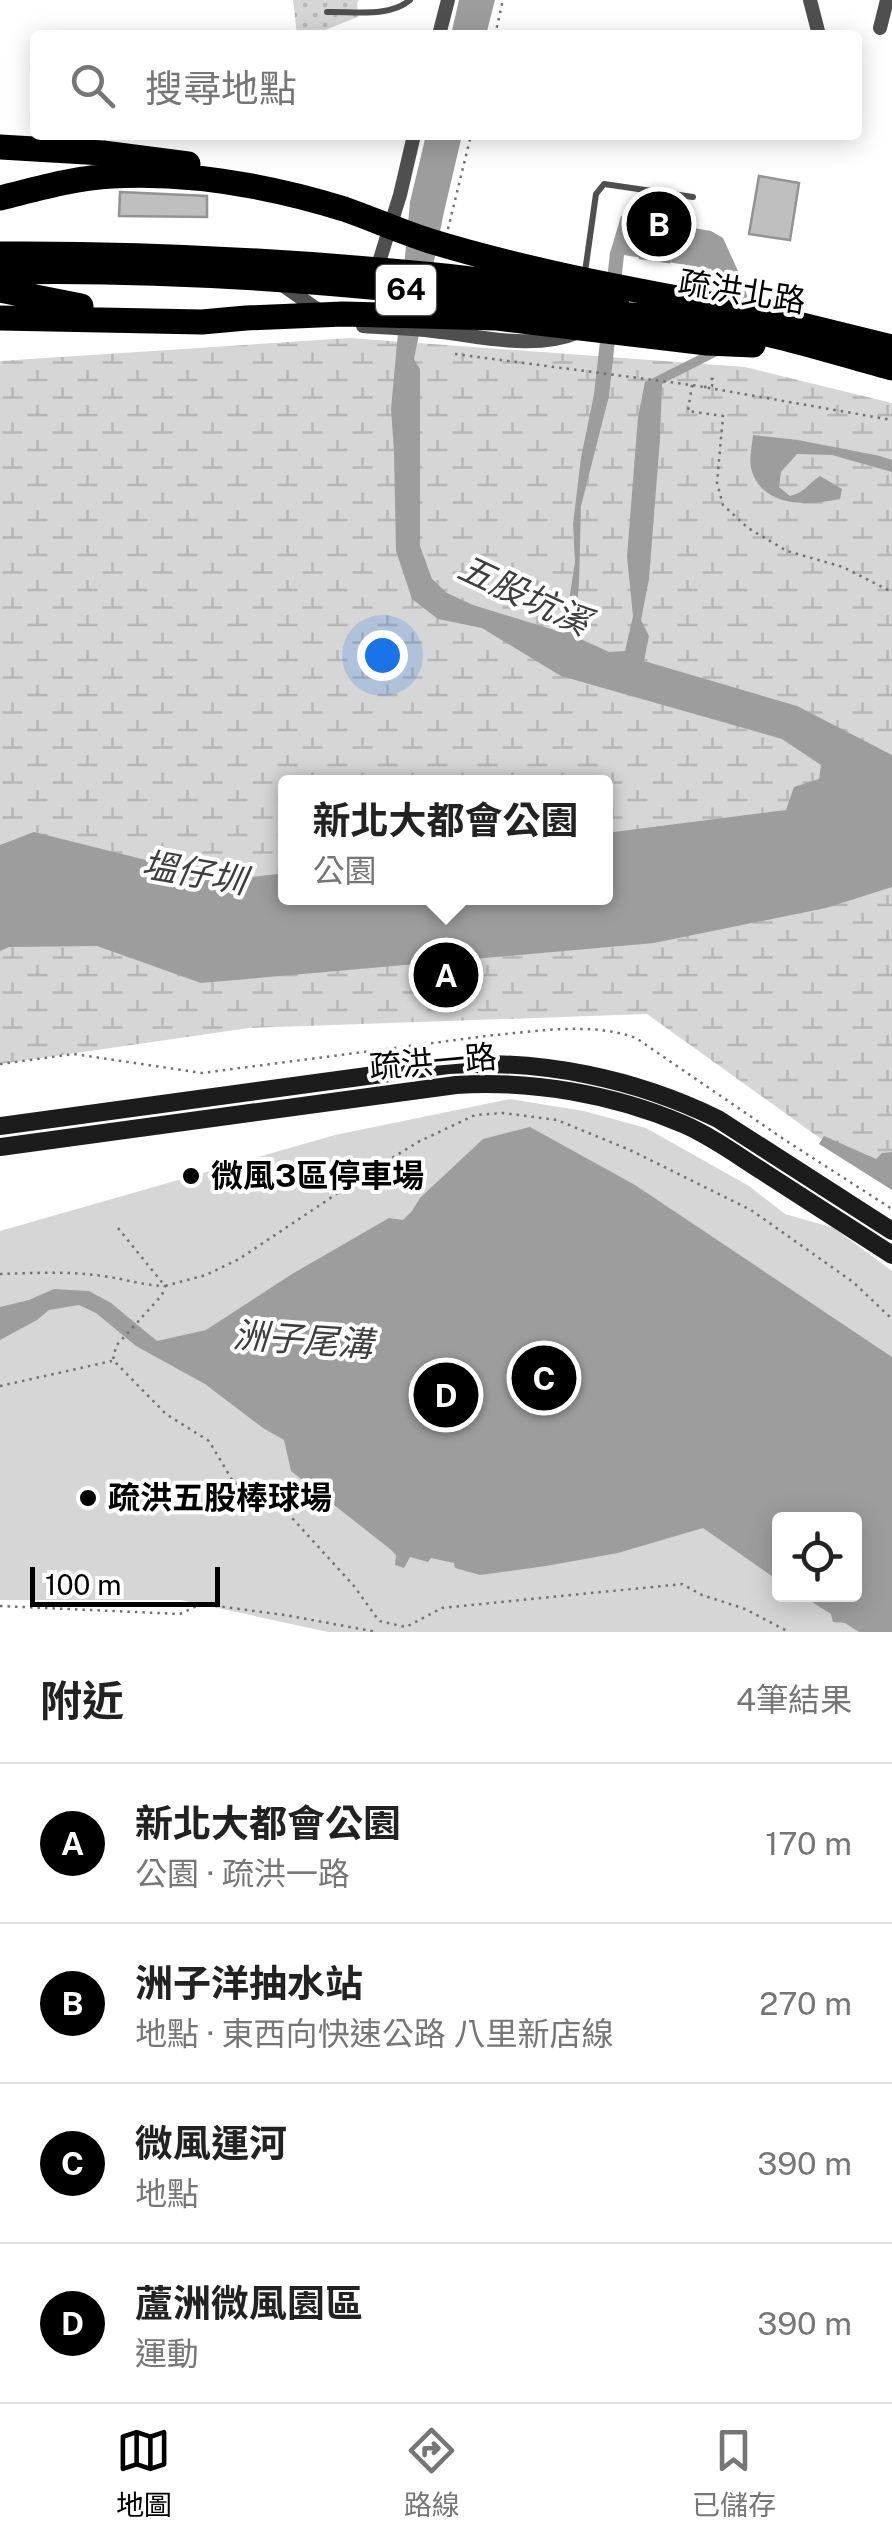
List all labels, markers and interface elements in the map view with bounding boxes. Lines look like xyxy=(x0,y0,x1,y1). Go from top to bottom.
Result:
search box xyxy=(30,30,862,140)
icon: search xyxy=(65,58,120,113)
text: 搜尋地點 xyxy=(145,66,297,111)
pin: B xyxy=(626,186,692,262)
street label: 疏洪北路 xyxy=(676,263,808,320)
road number: 64 xyxy=(376,265,436,315)
water label: 五股坑溪 xyxy=(452,546,601,645)
your location xyxy=(357,630,408,681)
popup xyxy=(278,775,613,905)
text: 新北大都會公園 xyxy=(312,798,579,843)
water label: 塭仔圳 xyxy=(139,843,254,903)
text: 公園 xyxy=(312,852,377,889)
pin: A xyxy=(414,938,478,1012)
street label: 疏洪一路 xyxy=(368,1037,498,1086)
place label: 微風3區停車場 xyxy=(211,1157,424,1194)
marker: 微風3區停車場 xyxy=(180,1165,202,1187)
water label: 洲子尾溝 xyxy=(232,1314,379,1365)
pin: C xyxy=(512,1340,576,1416)
pin: D xyxy=(414,1358,478,1432)
place label: 疏洪五股棒球場 xyxy=(108,1479,332,1516)
marker: 疏洪五股棒球場 xyxy=(77,1487,99,1509)
map controls xyxy=(772,1512,862,1602)
button: locate xyxy=(772,1512,862,1602)
scale bar xyxy=(30,1562,220,1606)
text: 100 m xyxy=(45,1568,122,1601)
text: 附近 xyxy=(40,1676,124,1725)
text: 4筆結果 xyxy=(736,1681,852,1718)
text: 新北大都會公園 xyxy=(135,1801,401,1846)
text: A xyxy=(61,1825,84,1862)
text: 170 m xyxy=(765,1825,852,1862)
text: 公園 · 疏洪一路 xyxy=(135,1855,350,1892)
text: 洲子洋抽水站 xyxy=(135,1961,363,2006)
text: B xyxy=(62,1985,83,2022)
text: 270 m xyxy=(759,1985,852,2022)
text: 地點 · 東西向快速公路 八里新店線 xyxy=(135,2015,613,2052)
text: 微風運河 xyxy=(135,2121,287,2166)
text: C xyxy=(61,2145,84,2182)
text: 390 m xyxy=(757,2145,852,2182)
text: 地點 xyxy=(135,2175,199,2212)
text: 蘆洲微風園區 xyxy=(135,2281,363,2326)
text: D xyxy=(61,2305,84,2342)
text: 390 m xyxy=(757,2305,852,2342)
text: 運動 xyxy=(135,2335,199,2372)
tab: 地圖 xyxy=(116,2423,172,2523)
tab: 路線 xyxy=(404,2423,460,2523)
tab: 已儲存 xyxy=(692,2423,776,2523)

